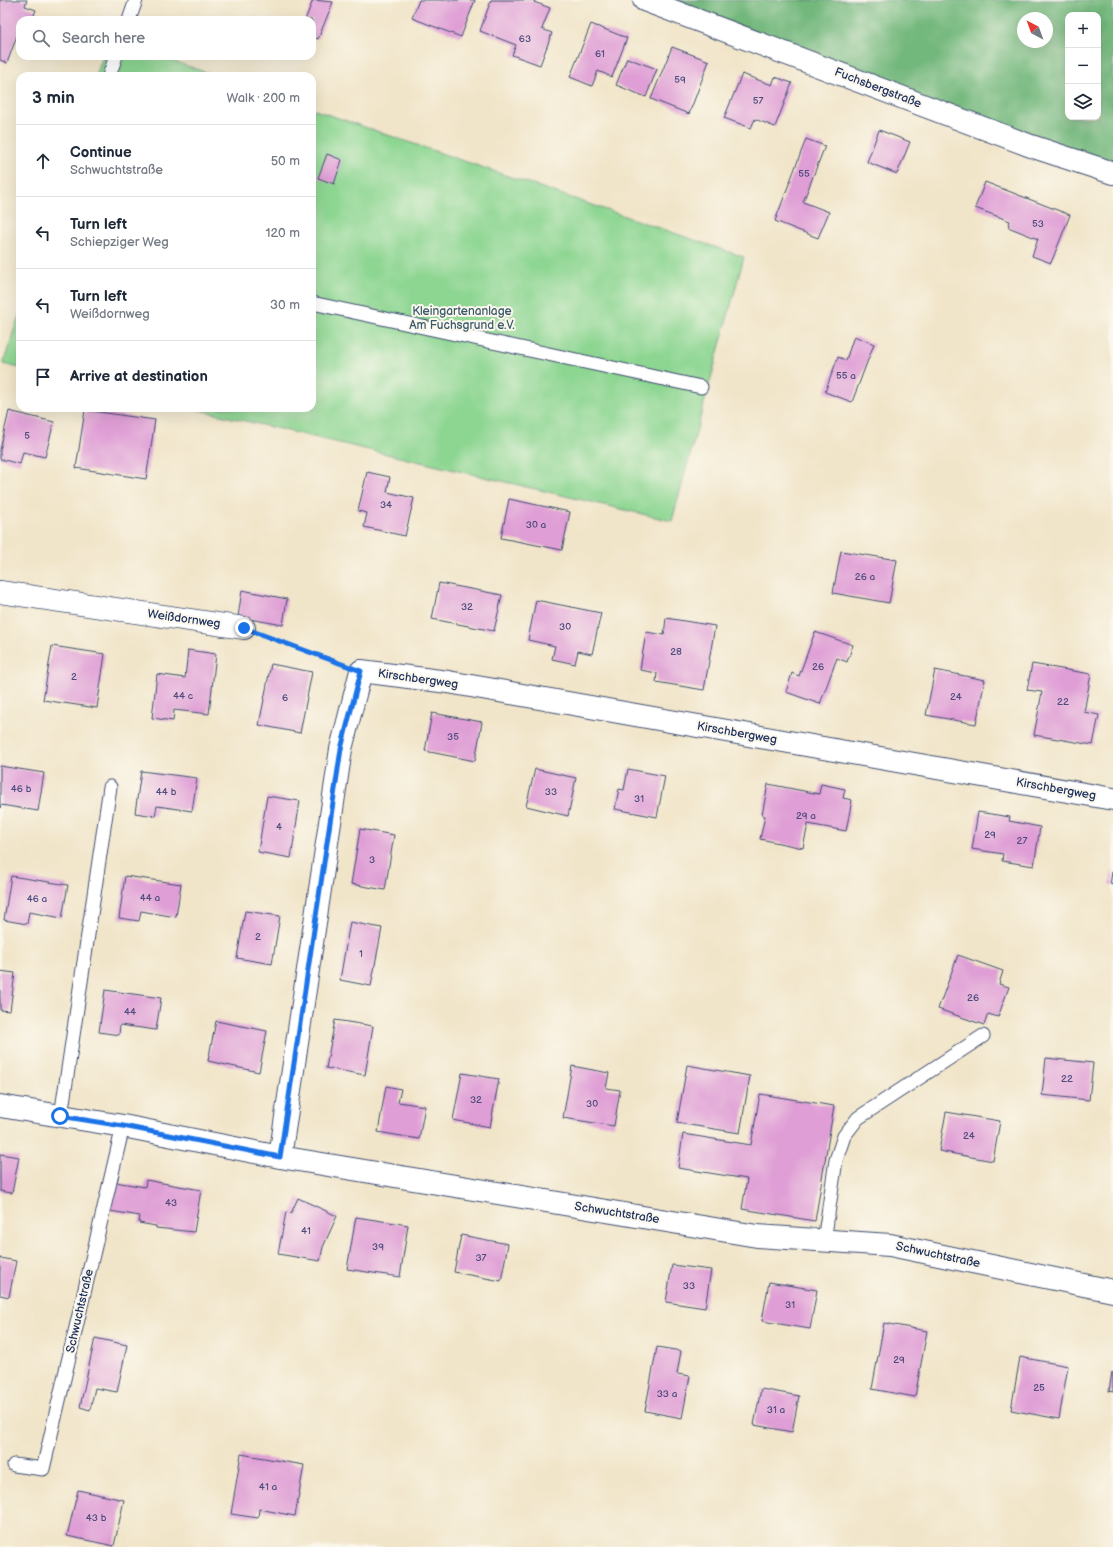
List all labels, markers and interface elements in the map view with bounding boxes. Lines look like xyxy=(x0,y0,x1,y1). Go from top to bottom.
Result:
north arrow xyxy=(1017,12,1053,48)
map controls xyxy=(1065,12,1101,120)
button: + xyxy=(1065,12,1101,48)
search box xyxy=(16,16,316,60)
icon: search xyxy=(30,27,52,49)
text: Search here xyxy=(62,29,145,48)
house number: 63 xyxy=(519,33,531,45)
house number: 61 xyxy=(595,48,605,60)
button: − xyxy=(1065,48,1101,84)
street label: Fuchsbergstraße xyxy=(832,65,924,111)
house number: 59 xyxy=(674,74,686,86)
button: layers xyxy=(1065,84,1101,120)
text: 3 min xyxy=(32,88,75,108)
text: Walk · 200 m xyxy=(227,90,300,106)
house number: 57 xyxy=(753,95,763,107)
text: Continue xyxy=(70,143,132,162)
icon: ahead xyxy=(32,150,54,172)
text: 50 m xyxy=(271,153,300,169)
text: Schwuchtstraße xyxy=(70,162,163,178)
house number: 55 xyxy=(798,168,810,180)
text: Turn left xyxy=(70,215,127,234)
house number: 53 xyxy=(1032,218,1044,230)
icon: left xyxy=(32,222,54,244)
text: 120 m xyxy=(265,225,300,241)
text: Schiepziger Weg xyxy=(70,234,169,250)
text: Turn left xyxy=(70,287,127,306)
icon: left xyxy=(32,294,54,316)
text: 30 m xyxy=(270,297,300,313)
park label: Kleingartenanlage Am Fuchsgrund e.V. xyxy=(409,304,515,333)
text: Weißdornweg xyxy=(70,306,150,322)
icon: arrive xyxy=(32,366,54,388)
text: Arrive at destination xyxy=(70,367,208,386)
house number: 55 a xyxy=(836,370,856,382)
house number: 5 xyxy=(24,430,30,442)
house number: 34 xyxy=(380,499,392,511)
house number: 30 a xyxy=(526,519,547,531)
house number: 26 a xyxy=(855,571,876,583)
house number: 32 xyxy=(461,601,473,613)
street label: Weißdornweg xyxy=(147,606,222,632)
route end xyxy=(235,619,253,637)
house number: 30 xyxy=(559,621,571,633)
house number: 28 xyxy=(670,646,682,658)
house number: 26 xyxy=(812,661,824,673)
street label: Kirschbergweg xyxy=(377,666,459,692)
house number: 2 xyxy=(71,671,77,683)
house number: 44 c xyxy=(173,690,193,702)
house number: 24 xyxy=(950,691,962,703)
house number: 6 xyxy=(282,692,288,704)
house number: 22 xyxy=(1057,696,1069,708)
street label: Kirschbergweg xyxy=(696,719,778,747)
house number: 35 xyxy=(447,731,459,743)
street label: Kirschbergweg xyxy=(1015,775,1097,803)
house number: 46 b xyxy=(11,783,32,795)
house number: 44 b xyxy=(156,786,177,798)
house number: 33 xyxy=(545,786,557,798)
house number: 31 xyxy=(634,793,644,805)
house number: 29 a xyxy=(796,810,816,822)
house number: 4 xyxy=(276,821,282,833)
house number: 29 xyxy=(984,829,996,841)
house number: 27 xyxy=(1017,835,1027,847)
house number: 3 xyxy=(369,854,375,866)
house number: 44 a xyxy=(140,892,161,904)
house number: 46 a xyxy=(27,893,48,905)
house number: 2 xyxy=(255,931,261,943)
house number: 1 xyxy=(359,948,363,960)
house number: 26 xyxy=(967,992,979,1004)
house number: 44 xyxy=(124,1006,136,1018)
house number: 22 xyxy=(1061,1073,1073,1085)
house number: 32 xyxy=(470,1094,482,1106)
house number: 30 xyxy=(586,1098,598,1110)
route start xyxy=(51,1107,69,1125)
house number: 24 xyxy=(963,1130,975,1142)
house number: 43 xyxy=(165,1197,177,1209)
street label: Schwuchtstraße xyxy=(573,1199,661,1227)
house number: 41 xyxy=(301,1225,311,1237)
street label: Schwuchtstraße xyxy=(894,1239,982,1271)
house number: 39 xyxy=(372,1241,384,1253)
house number: 37 xyxy=(475,1252,487,1264)
street label: Schwuchtstraße xyxy=(63,1267,97,1355)
house number: 33 xyxy=(683,1280,695,1292)
house number: 31 xyxy=(785,1299,795,1311)
house number: 29 xyxy=(893,1354,905,1366)
house number: 25 xyxy=(1033,1382,1045,1394)
house number: 33 a xyxy=(657,1388,678,1400)
house number: 31 a xyxy=(767,1404,786,1416)
house number: 41 a xyxy=(259,1481,277,1493)
house number: 43 b xyxy=(86,1512,107,1524)

